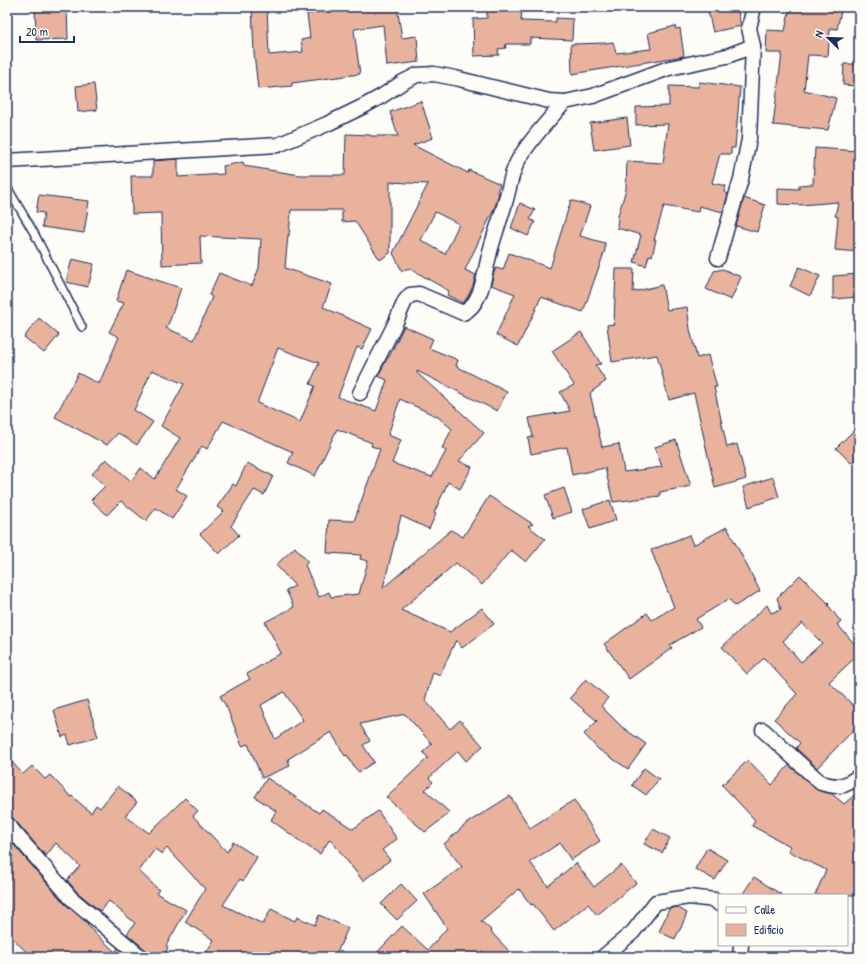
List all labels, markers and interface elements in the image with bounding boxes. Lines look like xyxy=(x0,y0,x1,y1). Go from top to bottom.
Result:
scale bar xyxy=(20,18,74,44)
north arrow xyxy=(808,18,848,58)
text: 20 m xyxy=(26,23,48,40)
text: N xyxy=(811,29,826,40)
legend xyxy=(718,894,848,946)
text: Calle xyxy=(754,901,775,918)
text: Edificio xyxy=(754,921,784,938)

